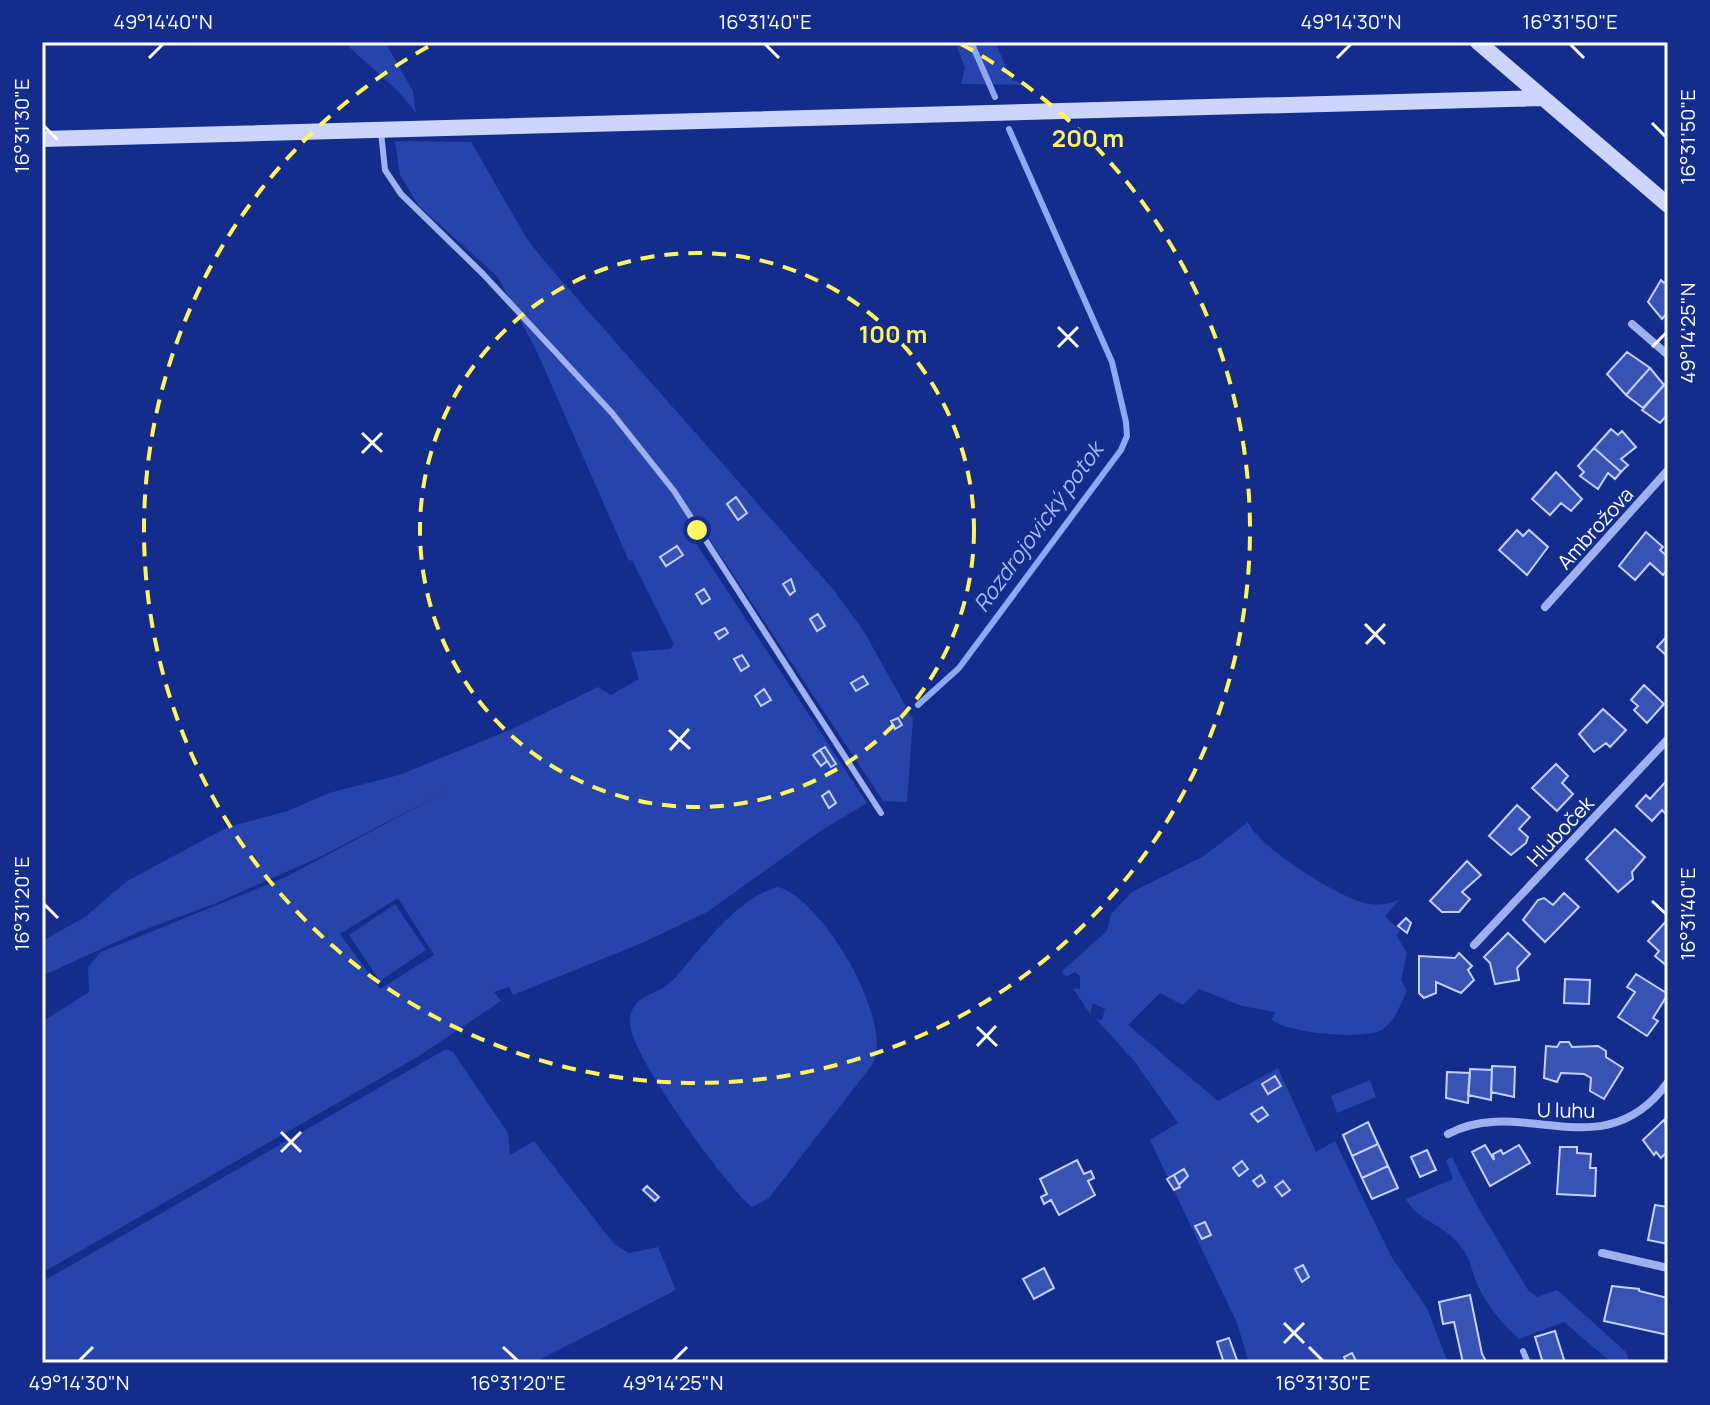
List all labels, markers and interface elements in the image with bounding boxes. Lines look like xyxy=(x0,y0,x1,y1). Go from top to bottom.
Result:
text: 49°14'40"N xyxy=(113,8,213,35)
text: 16°31'40"E xyxy=(718,8,812,35)
text: 49°14'30"N xyxy=(1300,8,1402,35)
text: 16°31'50"E xyxy=(1522,8,1618,35)
text: 16°31'30"E xyxy=(8,79,35,173)
text: 16°31'50"E xyxy=(1674,89,1701,185)
text: 200 m xyxy=(1052,121,1124,154)
text: 49°14'25"N xyxy=(1674,283,1701,383)
text: 100 m xyxy=(859,317,927,350)
water label: Rozdrojovický potok xyxy=(966,434,1112,618)
street label: Ambrožova xyxy=(1551,481,1639,575)
centre of rings xyxy=(683,516,711,544)
street label: Hluboček xyxy=(1521,789,1600,872)
text: 16°31'20"E xyxy=(8,856,35,952)
text: 16°31'40"E xyxy=(1674,867,1701,961)
street label: U luhu xyxy=(1537,1096,1595,1124)
text: 49°14'30"N xyxy=(28,1369,130,1396)
text: 16°31'20"E xyxy=(470,1369,566,1396)
text: 49°14'25"N xyxy=(623,1369,723,1396)
text: 16°31'30"E xyxy=(1276,1369,1370,1396)

